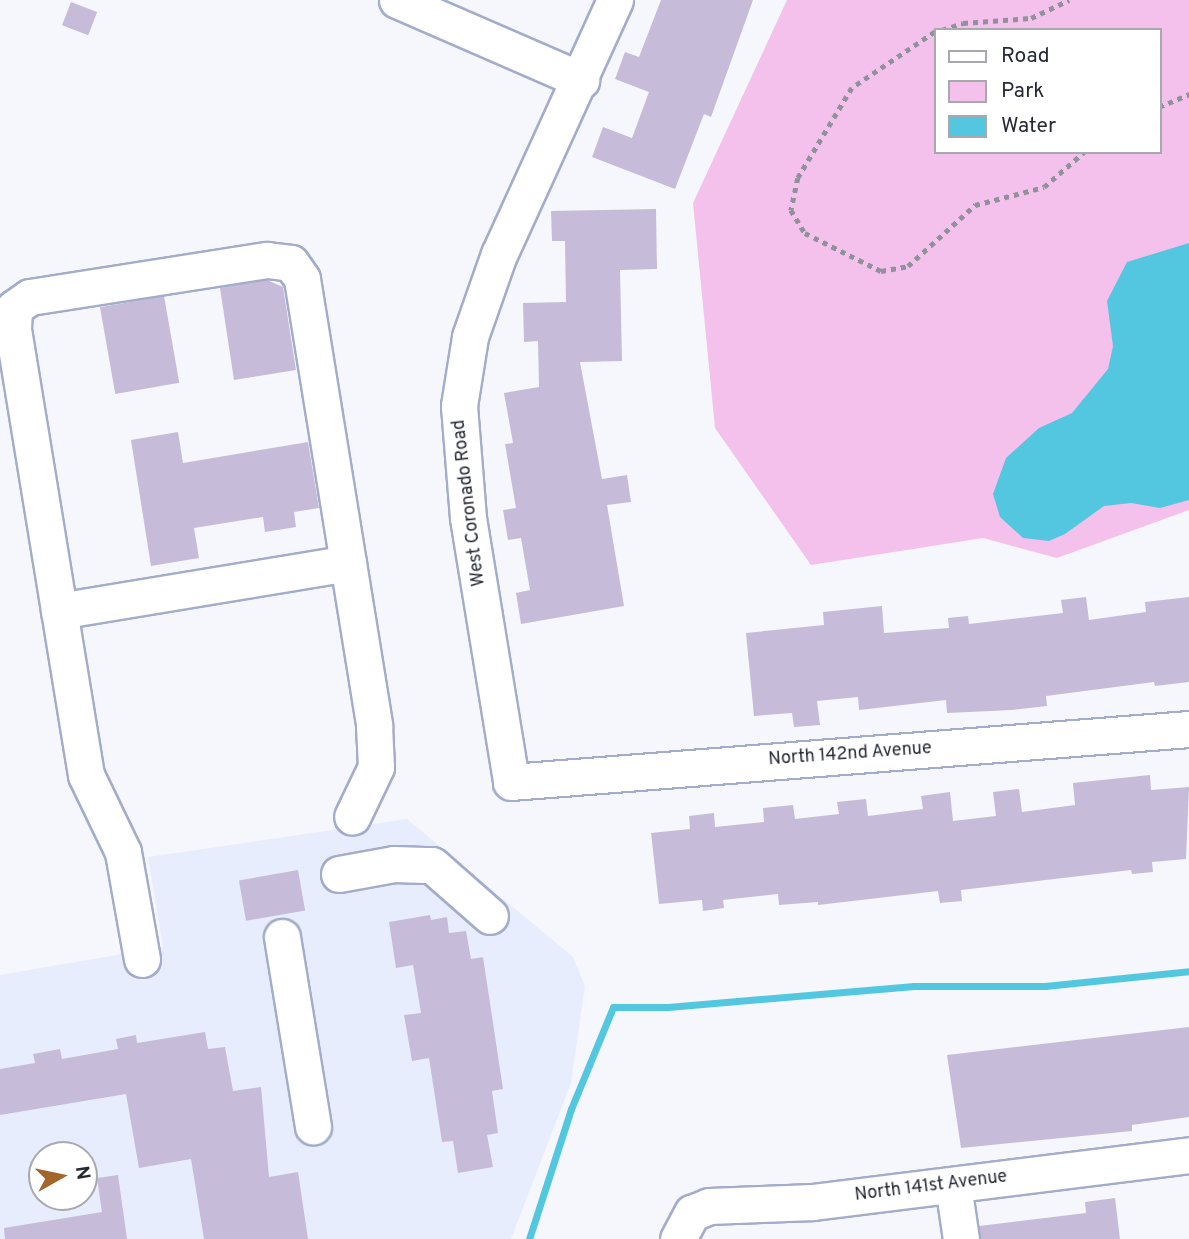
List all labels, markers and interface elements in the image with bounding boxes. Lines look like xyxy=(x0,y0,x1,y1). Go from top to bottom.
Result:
legend xyxy=(934,28,1161,154)
text: Road xyxy=(1001,43,1050,70)
text: Park xyxy=(1001,78,1044,105)
text: Water xyxy=(1001,113,1056,140)
street label: West Coronado Road xyxy=(449,418,491,588)
street label: North 142nd Avenue xyxy=(767,738,933,772)
north arrow xyxy=(28,1141,98,1211)
text: N xyxy=(69,1164,95,1182)
street label: North 141st Avenue xyxy=(853,1167,1009,1207)

